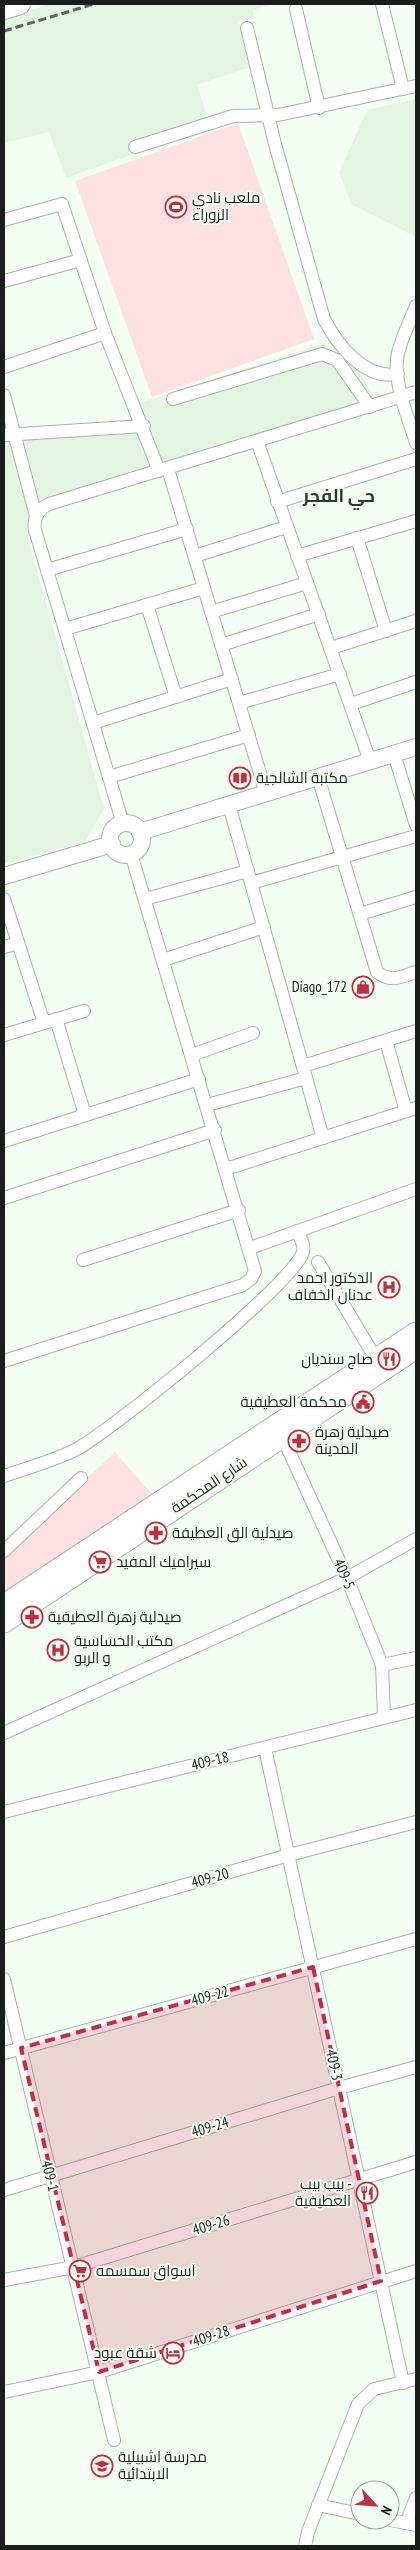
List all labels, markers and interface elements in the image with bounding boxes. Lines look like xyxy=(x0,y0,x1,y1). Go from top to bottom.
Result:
place label: ملعب نادي الزوراء xyxy=(192,188,260,224)
sports icon: ملعب نادي الزوراء xyxy=(164,195,188,219)
district label: حي الفجر xyxy=(302,484,375,511)
library icon: مكتبة الشالجية xyxy=(228,766,252,790)
place label: مكتبة الشالجية xyxy=(256,768,348,787)
shop icon: Diago_172 xyxy=(351,975,375,999)
place label: Diago_172 xyxy=(292,977,347,996)
place label: الدكتور احمد عدنان الخفاف xyxy=(288,1268,373,1305)
hospital icon: الدكتور احمد عدنان الخفاف xyxy=(377,1275,401,1299)
restaurant icon: صاج سنديان xyxy=(377,1347,401,1371)
place label: صاج سنديان xyxy=(301,1349,373,1370)
public building icon: محكمة العطيفية xyxy=(351,1390,375,1414)
place label: محكمة العطيفية xyxy=(240,1392,347,1411)
place label: صيدلية زهرة المدينة xyxy=(315,1422,389,1458)
pharmacy icon: صيدلية زهرة المدينة xyxy=(287,1429,311,1453)
street label: شارع المحكمة xyxy=(167,1452,252,1519)
pharmacy icon: صيدلية الق العطيفة xyxy=(144,1521,168,1545)
place label: صيدلية الق العطيفة xyxy=(172,1523,294,1543)
supermarket icon: سيراميك المفيد xyxy=(88,1550,112,1574)
place label: سيراميك المفيد xyxy=(116,1552,211,1571)
street label: 409-5 xyxy=(330,1556,359,1592)
pharmacy icon: صيدلية زهرة العطيفية xyxy=(20,1605,44,1629)
place label: صيدلية زهرة العطيفية xyxy=(48,1607,181,1626)
place label: مكتب الحساسية و الربو xyxy=(74,1631,173,1667)
hospital icon: مكتب الحساسية و الربو xyxy=(46,1638,70,1662)
street label: 409-18 xyxy=(189,1747,231,1774)
street label: 409-20 xyxy=(189,1863,231,1892)
street label: 409-22 xyxy=(189,1981,231,2010)
street label: 409-3 xyxy=(322,2048,347,2082)
street label: 409-24 xyxy=(189,2112,231,2141)
street label: 409-1 xyxy=(37,2158,63,2193)
place label: بيب بيب - العطيفية xyxy=(295,2174,352,2210)
restaurant icon: بيب بيب - العطيفية xyxy=(355,2181,379,2205)
street label: 409-26 xyxy=(190,2210,232,2239)
supermarket icon: اسواق سمسمه xyxy=(68,2259,92,2283)
place label: اسواق سمسمه xyxy=(96,2261,196,2281)
street label: 409-28 xyxy=(190,2321,232,2350)
hotel icon: شقة عبود xyxy=(161,2341,185,2365)
place label: شقة عبود xyxy=(94,2343,157,2362)
place label: مدرسة اشبيلية الابتدائية xyxy=(118,2447,207,2483)
school or university icon: مدرسة اشبيلية الابتدائية xyxy=(90,2454,114,2478)
north arrow xyxy=(350,2480,400,2530)
text: N xyxy=(377,2503,396,2518)

